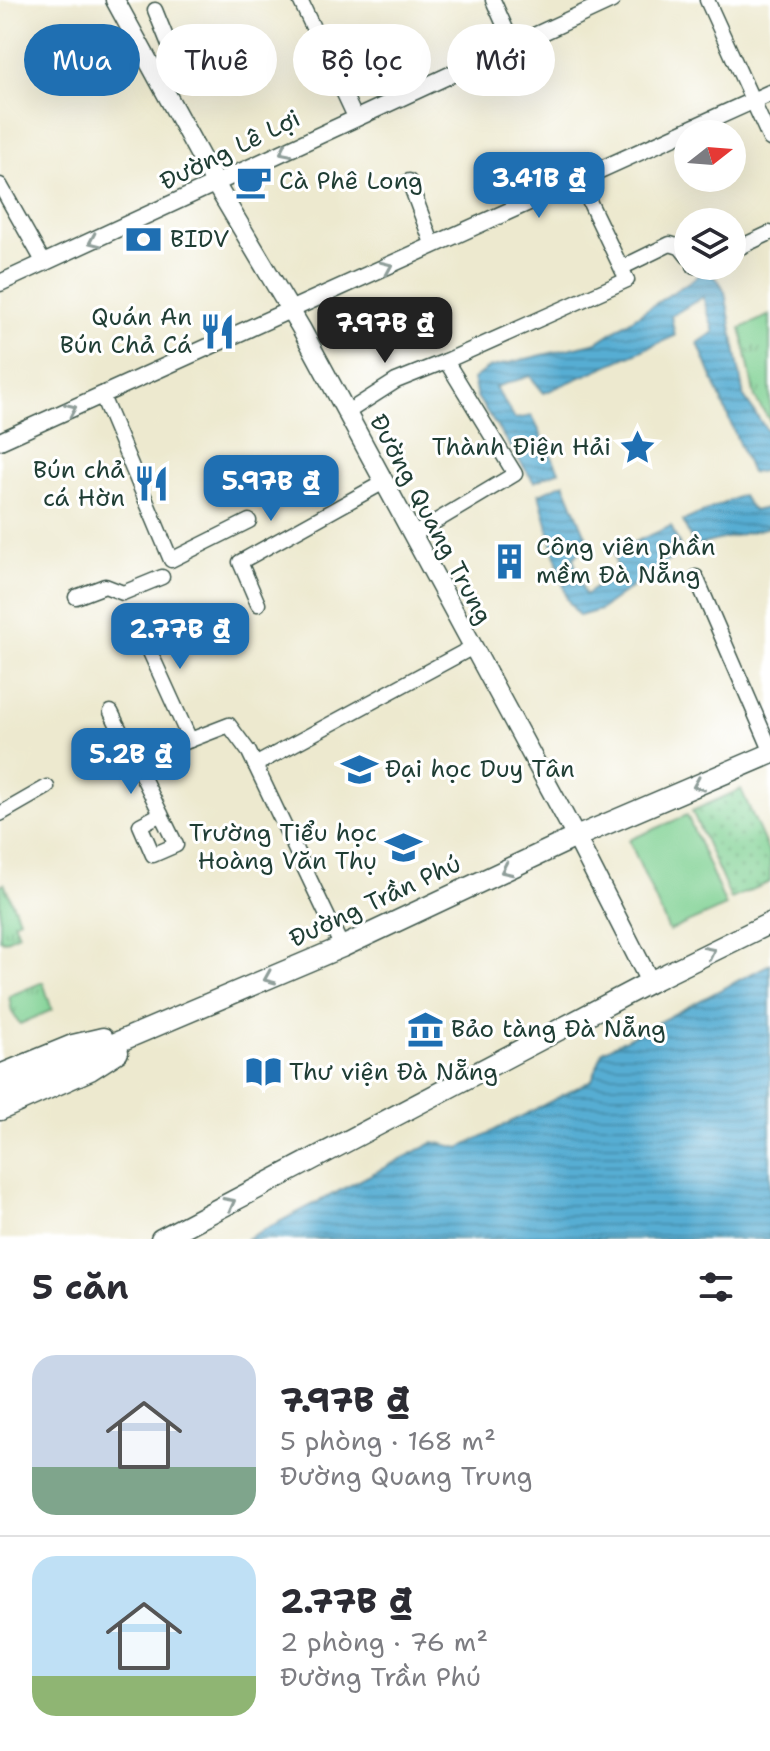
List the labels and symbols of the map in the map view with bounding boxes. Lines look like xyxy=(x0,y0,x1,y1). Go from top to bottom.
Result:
street label: Đường Lê Lợi xyxy=(155,102,305,198)
north arrow xyxy=(674,120,746,192)
one-way arrow xyxy=(279,141,294,157)
pin: 3.41B ₫ xyxy=(465,152,613,220)
cafe icon: Cà Phê Long xyxy=(234,162,272,200)
place label: Cà Phê Long xyxy=(279,165,423,197)
bank icon: BIDV xyxy=(125,220,163,258)
place label: BIDV xyxy=(170,223,229,255)
one-way arrow xyxy=(88,231,102,247)
one-way arrow xyxy=(379,260,393,276)
pin: 7.97B ₫ xyxy=(311,297,459,365)
place label: Quán An Bún Chả Cá xyxy=(60,301,192,361)
restaurant icon: Quán An Bún Chả Cá xyxy=(199,312,237,350)
one-way arrow xyxy=(63,403,77,419)
street label: Đường Quang Trung xyxy=(362,409,500,629)
place icon: Thành Điện Hải xyxy=(618,428,656,466)
place label: Thành Điện Hải xyxy=(432,431,611,463)
place label: Bún chả cá Hờn xyxy=(33,454,125,514)
pin: 5.97B ₫ xyxy=(197,455,345,523)
restaurant icon: Bún chả cá Hờn xyxy=(132,465,170,503)
place label: Công viên phần mềm Đà Nẵng xyxy=(536,531,715,591)
building icon: Công viên phần mềm Đà Nẵng xyxy=(491,542,529,580)
pin: 2.77B ₫ xyxy=(106,603,254,671)
pin: 5.2B ₫ xyxy=(66,728,196,796)
school or university icon: Đại học Duy Tân xyxy=(340,750,378,788)
place label: Đại học Duy Tân xyxy=(385,753,575,785)
one-way arrow xyxy=(692,775,706,791)
place label: Trường Tiểu học Hoàng Văn Thụ xyxy=(189,817,377,877)
school or university icon: Trường Tiểu học Hoàng Văn Thụ xyxy=(384,828,422,866)
street label: Đường Trần Phú xyxy=(284,847,466,955)
one-way arrow xyxy=(499,860,514,876)
one-way arrow xyxy=(702,946,716,962)
one-way arrow xyxy=(263,968,277,984)
museum icon: Bảo tàng Đà Nẵng xyxy=(406,1010,444,1048)
place label: Bảo tàng Đà Nẵng xyxy=(451,1013,666,1045)
library icon: Thư viện Đà Nẵng xyxy=(244,1053,282,1091)
place label: Thư viện Đà Nẵng xyxy=(289,1056,498,1088)
one-way arrow xyxy=(221,1197,236,1212)

